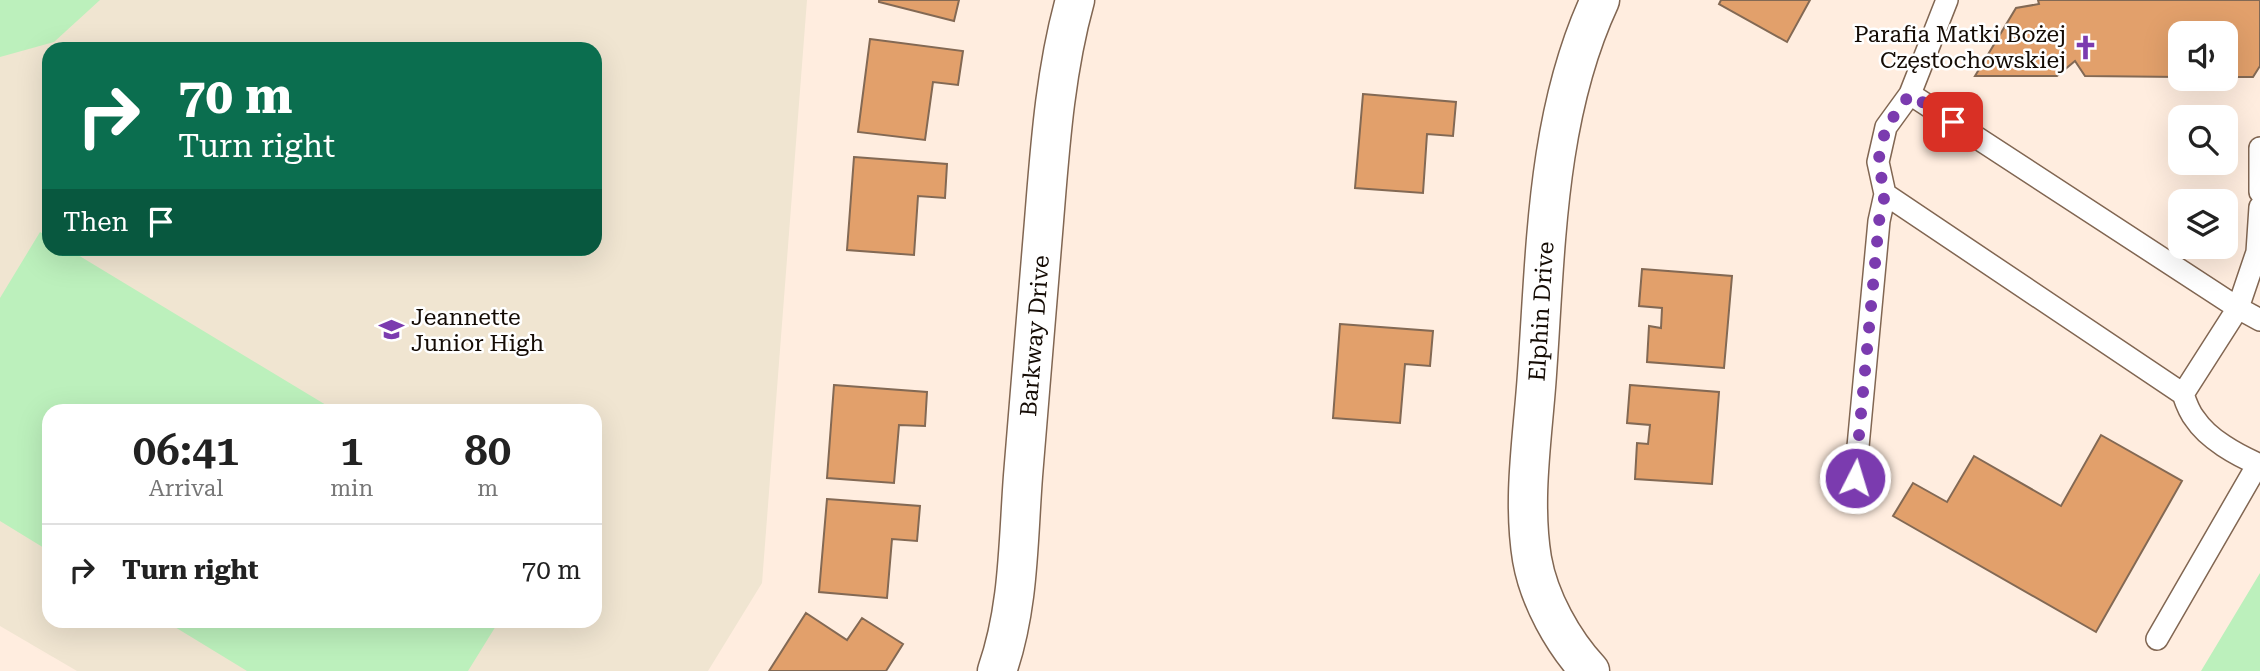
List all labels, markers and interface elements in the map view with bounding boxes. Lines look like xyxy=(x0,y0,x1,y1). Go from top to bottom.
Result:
place label: Parafia Matki Bożej Częstochowskiej xyxy=(1854,21,2066,74)
map controls xyxy=(2168,21,2238,259)
button: sound xyxy=(2168,21,2238,91)
church icon: Parafia Matki Bożej Częstochowskiej xyxy=(2072,33,2100,61)
text: 70 m xyxy=(178,68,293,125)
icon: right xyxy=(63,70,154,161)
pin xyxy=(1923,92,1983,152)
icon: arrive xyxy=(1934,103,1972,141)
button: search xyxy=(2168,105,2238,175)
text: Turn right xyxy=(178,127,335,165)
button: layers xyxy=(2168,189,2238,259)
icon: arrive xyxy=(142,203,180,241)
text: Then xyxy=(63,207,128,237)
street label: Elphin Drive xyxy=(1523,241,1559,382)
street label: Barkway Drive xyxy=(1014,254,1055,418)
place label: Jeannette Junior High xyxy=(411,304,544,357)
school or university icon: Jeannette Junior High xyxy=(377,316,405,344)
text: 06:41 xyxy=(133,426,239,475)
text: 1 xyxy=(340,426,363,475)
text: 80 xyxy=(464,426,511,475)
position arrow xyxy=(1818,441,1892,515)
text: Arrival xyxy=(149,475,223,502)
text: min xyxy=(330,475,373,502)
text: m xyxy=(477,475,498,502)
icon: right xyxy=(63,551,101,589)
text: Turn right xyxy=(122,555,258,585)
text: 70 m xyxy=(522,555,581,585)

